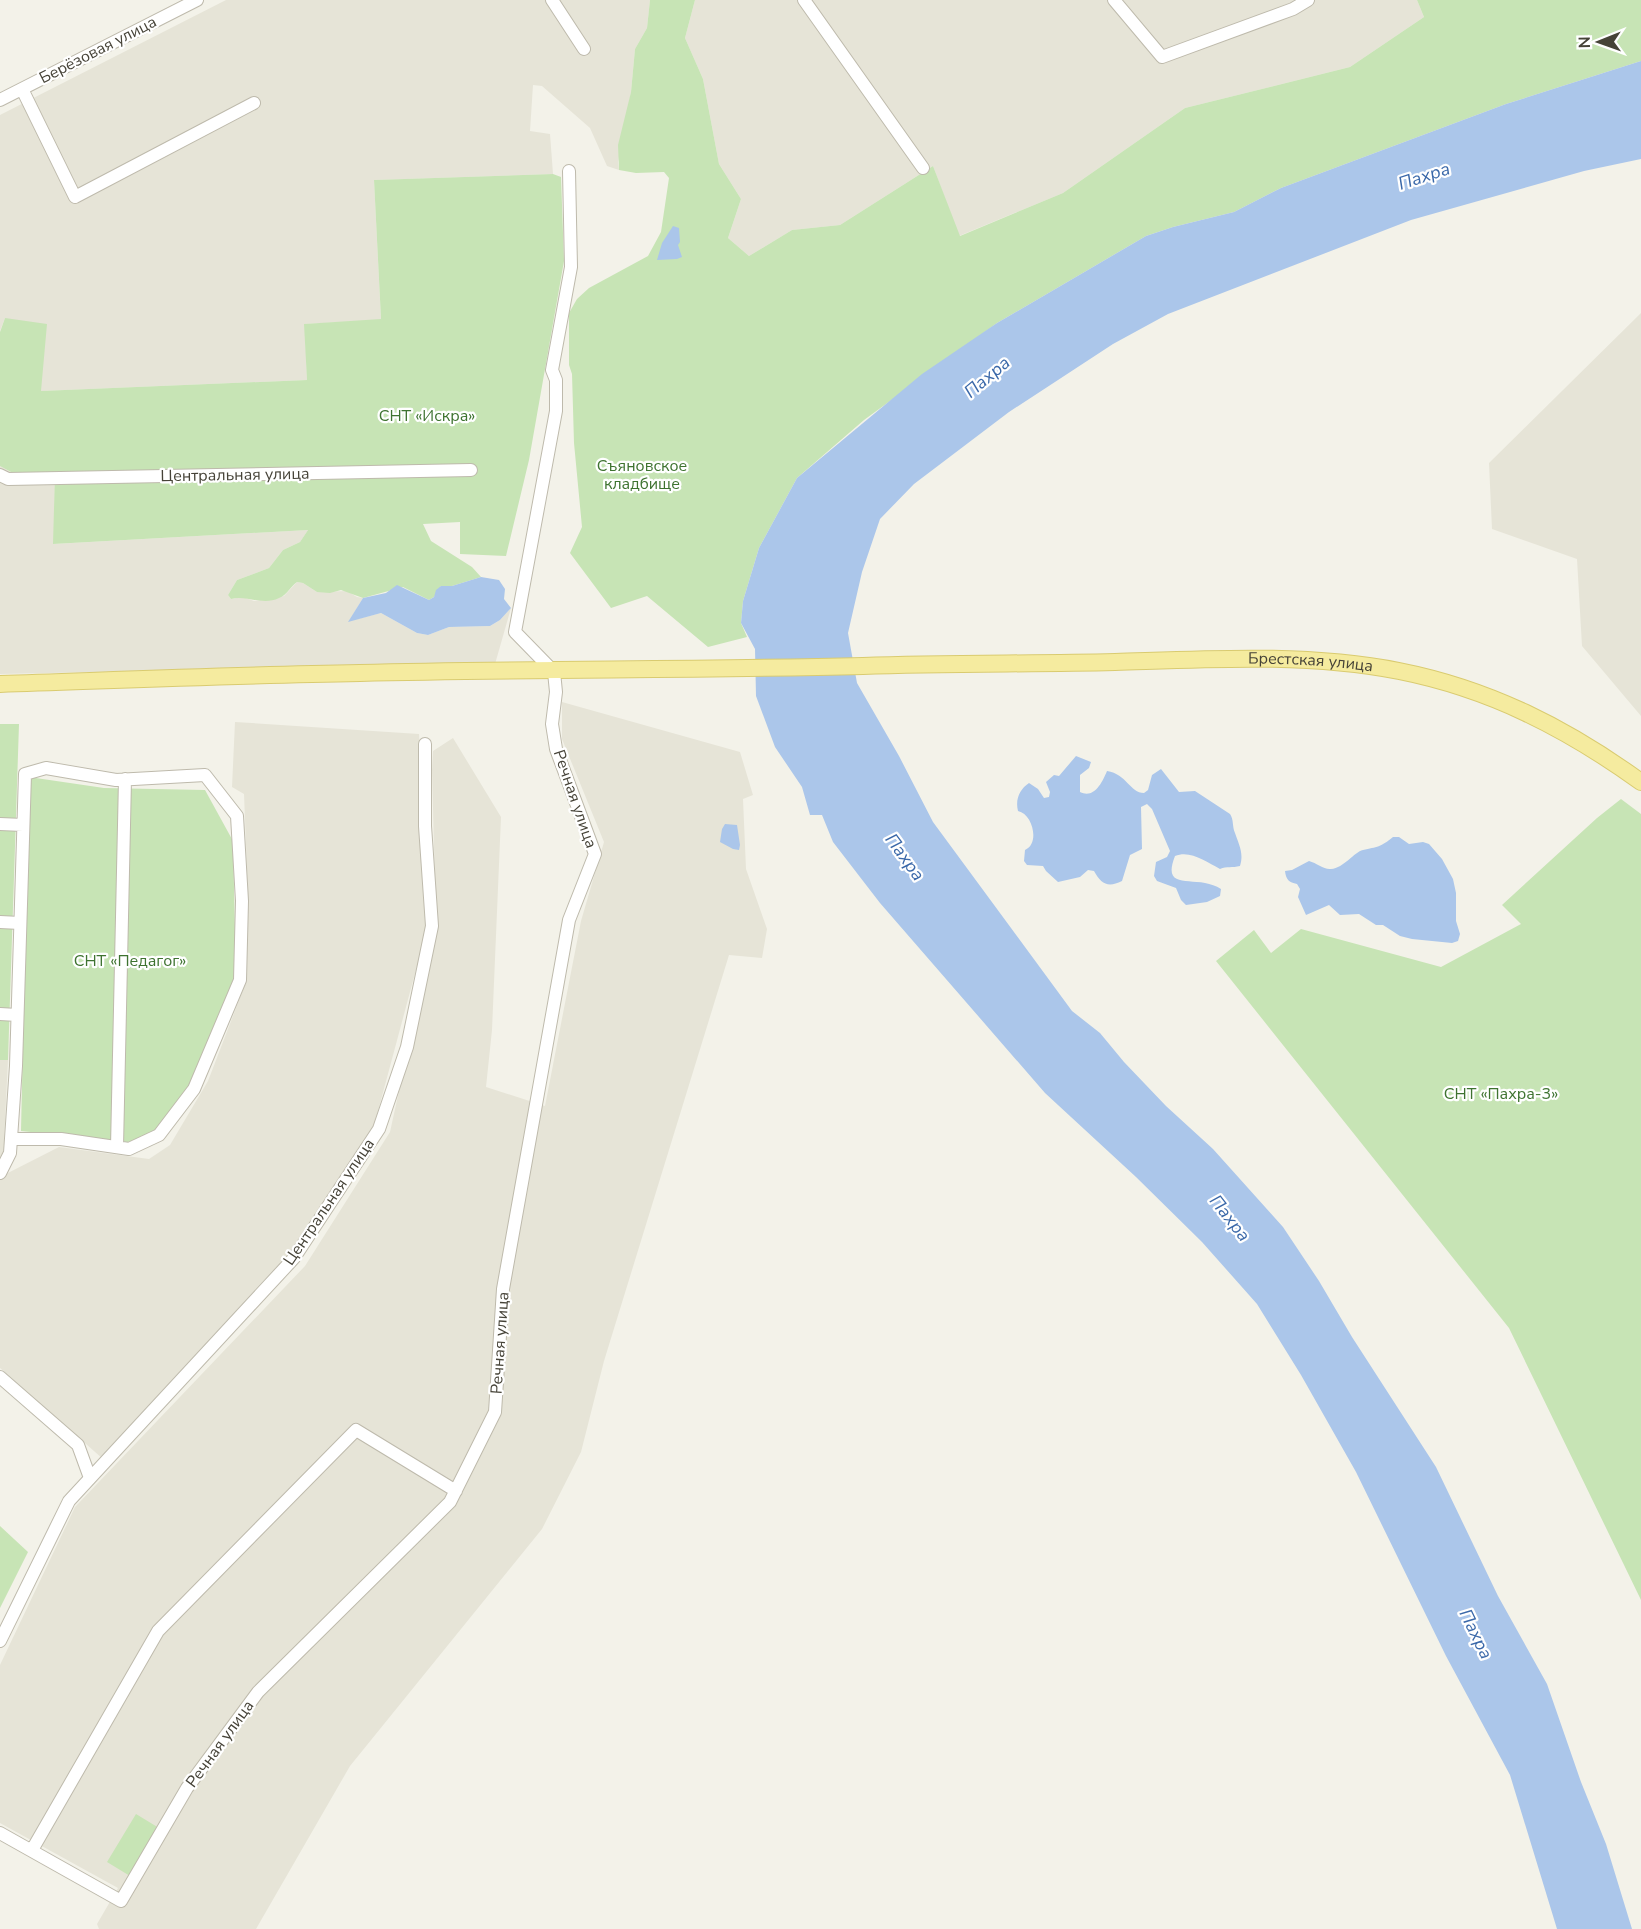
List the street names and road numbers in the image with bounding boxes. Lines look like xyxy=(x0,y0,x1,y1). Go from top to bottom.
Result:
street label: Берёзовая улица xyxy=(35,11,161,89)
street label: Центральная улица xyxy=(160,463,310,487)
street label: Брестская улица xyxy=(1248,648,1375,677)
street label: Речная улица xyxy=(548,747,602,851)
street label: Центральная улица xyxy=(278,1134,380,1270)
street label: Речная улица xyxy=(485,1291,515,1395)
street label: Речная улица xyxy=(181,1696,259,1792)

